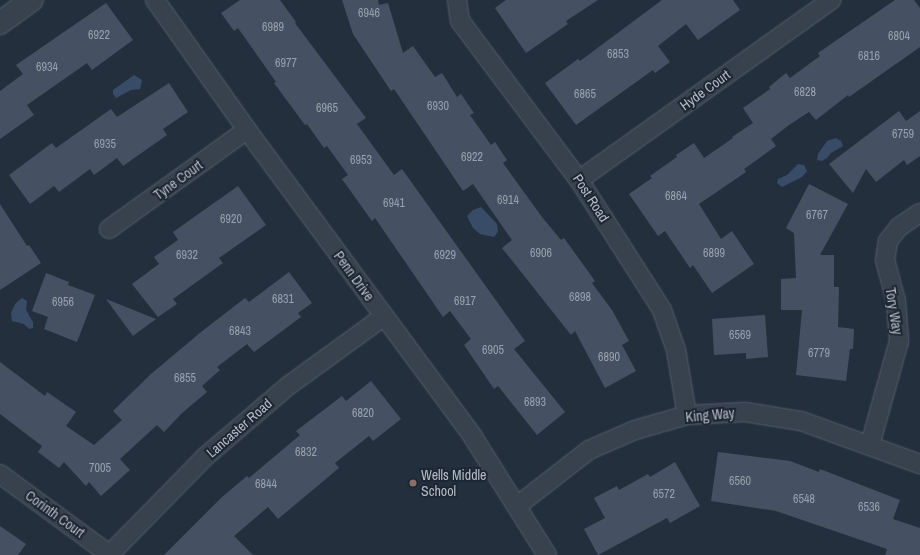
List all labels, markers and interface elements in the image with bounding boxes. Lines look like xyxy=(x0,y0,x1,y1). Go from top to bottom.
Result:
house number: 6946 xyxy=(358,7,380,21)
house number: 6989 xyxy=(262,21,284,35)
house number: 6922 xyxy=(88,29,110,43)
house number: 6804 xyxy=(888,30,910,44)
house number: 6853 xyxy=(607,48,629,62)
house number: 6816 xyxy=(858,50,880,64)
house number: 6977 xyxy=(275,57,297,71)
house number: 6934 xyxy=(36,61,58,75)
street label: Hyde Court xyxy=(677,66,733,114)
house number: 6828 xyxy=(794,86,816,100)
house number: 6865 xyxy=(574,88,596,102)
house number: 6930 xyxy=(427,100,449,114)
house number: 6965 xyxy=(316,102,338,116)
house number: 6759 xyxy=(892,128,914,142)
house number: 6935 xyxy=(94,138,116,152)
house number: 6922 xyxy=(461,151,483,165)
house number: 6953 xyxy=(350,154,372,168)
street label: Tyne Court xyxy=(150,157,206,203)
street label: Post Road xyxy=(569,171,613,225)
house number: 6864 xyxy=(665,190,687,204)
house number: 6914 xyxy=(497,194,519,208)
house number: 6941 xyxy=(383,197,405,211)
house number: 6767 xyxy=(806,209,828,223)
house number: 6920 xyxy=(220,213,242,227)
house number: 6906 xyxy=(530,247,552,261)
house number: 6899 xyxy=(703,247,725,261)
street label: Penn Drive xyxy=(330,248,378,304)
house number: 6932 xyxy=(176,249,198,263)
house number: 6929 xyxy=(434,249,456,263)
street label: Tory Way xyxy=(882,286,906,336)
house number: 6898 xyxy=(569,291,591,305)
house number: 6831 xyxy=(272,293,294,307)
house number: 6917 xyxy=(454,295,476,309)
house number: 6956 xyxy=(52,296,74,310)
house number: 6843 xyxy=(229,325,251,339)
house number: 6569 xyxy=(729,329,751,343)
house number: 6905 xyxy=(482,344,504,358)
house number: 6779 xyxy=(808,347,830,361)
house number: 6890 xyxy=(598,351,620,365)
house number: 6855 xyxy=(174,372,196,386)
street label: Lancaster Road xyxy=(203,395,275,461)
house number: 6893 xyxy=(524,396,546,410)
street label: King Way xyxy=(685,404,735,426)
house number: 6820 xyxy=(352,407,374,421)
house number: 6832 xyxy=(295,446,317,460)
house number: 7005 xyxy=(89,462,111,476)
place label: Wells Middle School xyxy=(421,467,487,500)
house number: 6560 xyxy=(729,475,751,489)
house number: 6844 xyxy=(255,478,277,492)
marker: Wells Middle School xyxy=(408,478,418,488)
street label: Corinth Court xyxy=(22,487,88,541)
house number: 6572 xyxy=(653,488,675,502)
house number: 6548 xyxy=(793,493,815,507)
house number: 6536 xyxy=(858,501,880,515)

